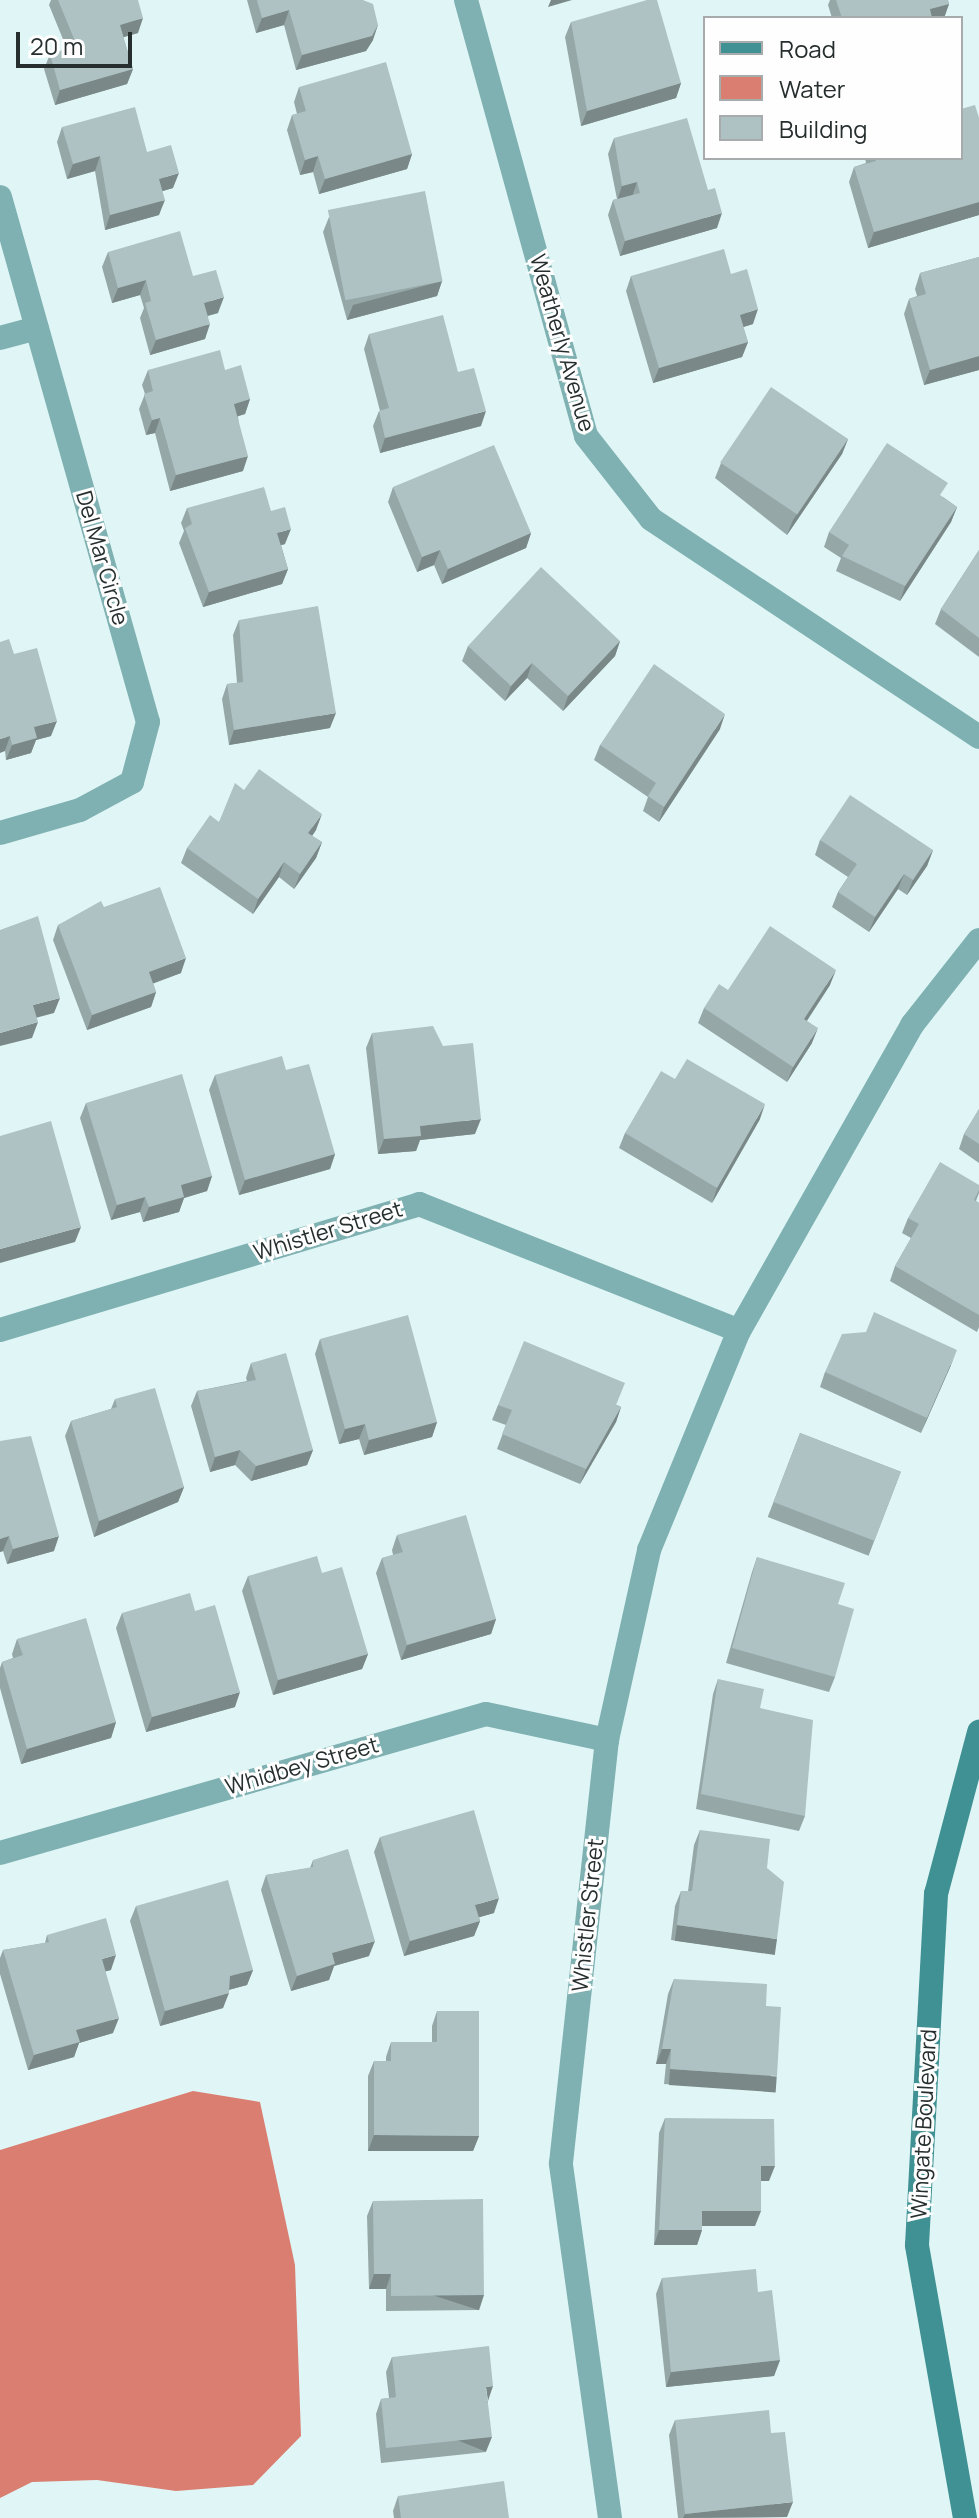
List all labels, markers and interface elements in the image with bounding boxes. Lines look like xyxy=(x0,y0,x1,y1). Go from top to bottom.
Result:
scale bar xyxy=(20,16,136,66)
legend xyxy=(703,16,963,160)
text: 20 m xyxy=(30,29,83,62)
text: Road xyxy=(779,32,836,65)
text: Water xyxy=(779,72,846,105)
text: Building xyxy=(779,112,867,145)
street label: Weatherly Avenue xyxy=(524,251,600,435)
street label: Del Mar Circle xyxy=(70,488,134,628)
street label: Whistler Street xyxy=(250,1196,406,1266)
street label: Whidbey Street xyxy=(222,1732,382,1800)
street label: Whistler Street xyxy=(567,1837,609,1993)
street label: Wingate Boulevard xyxy=(906,2029,942,2219)

